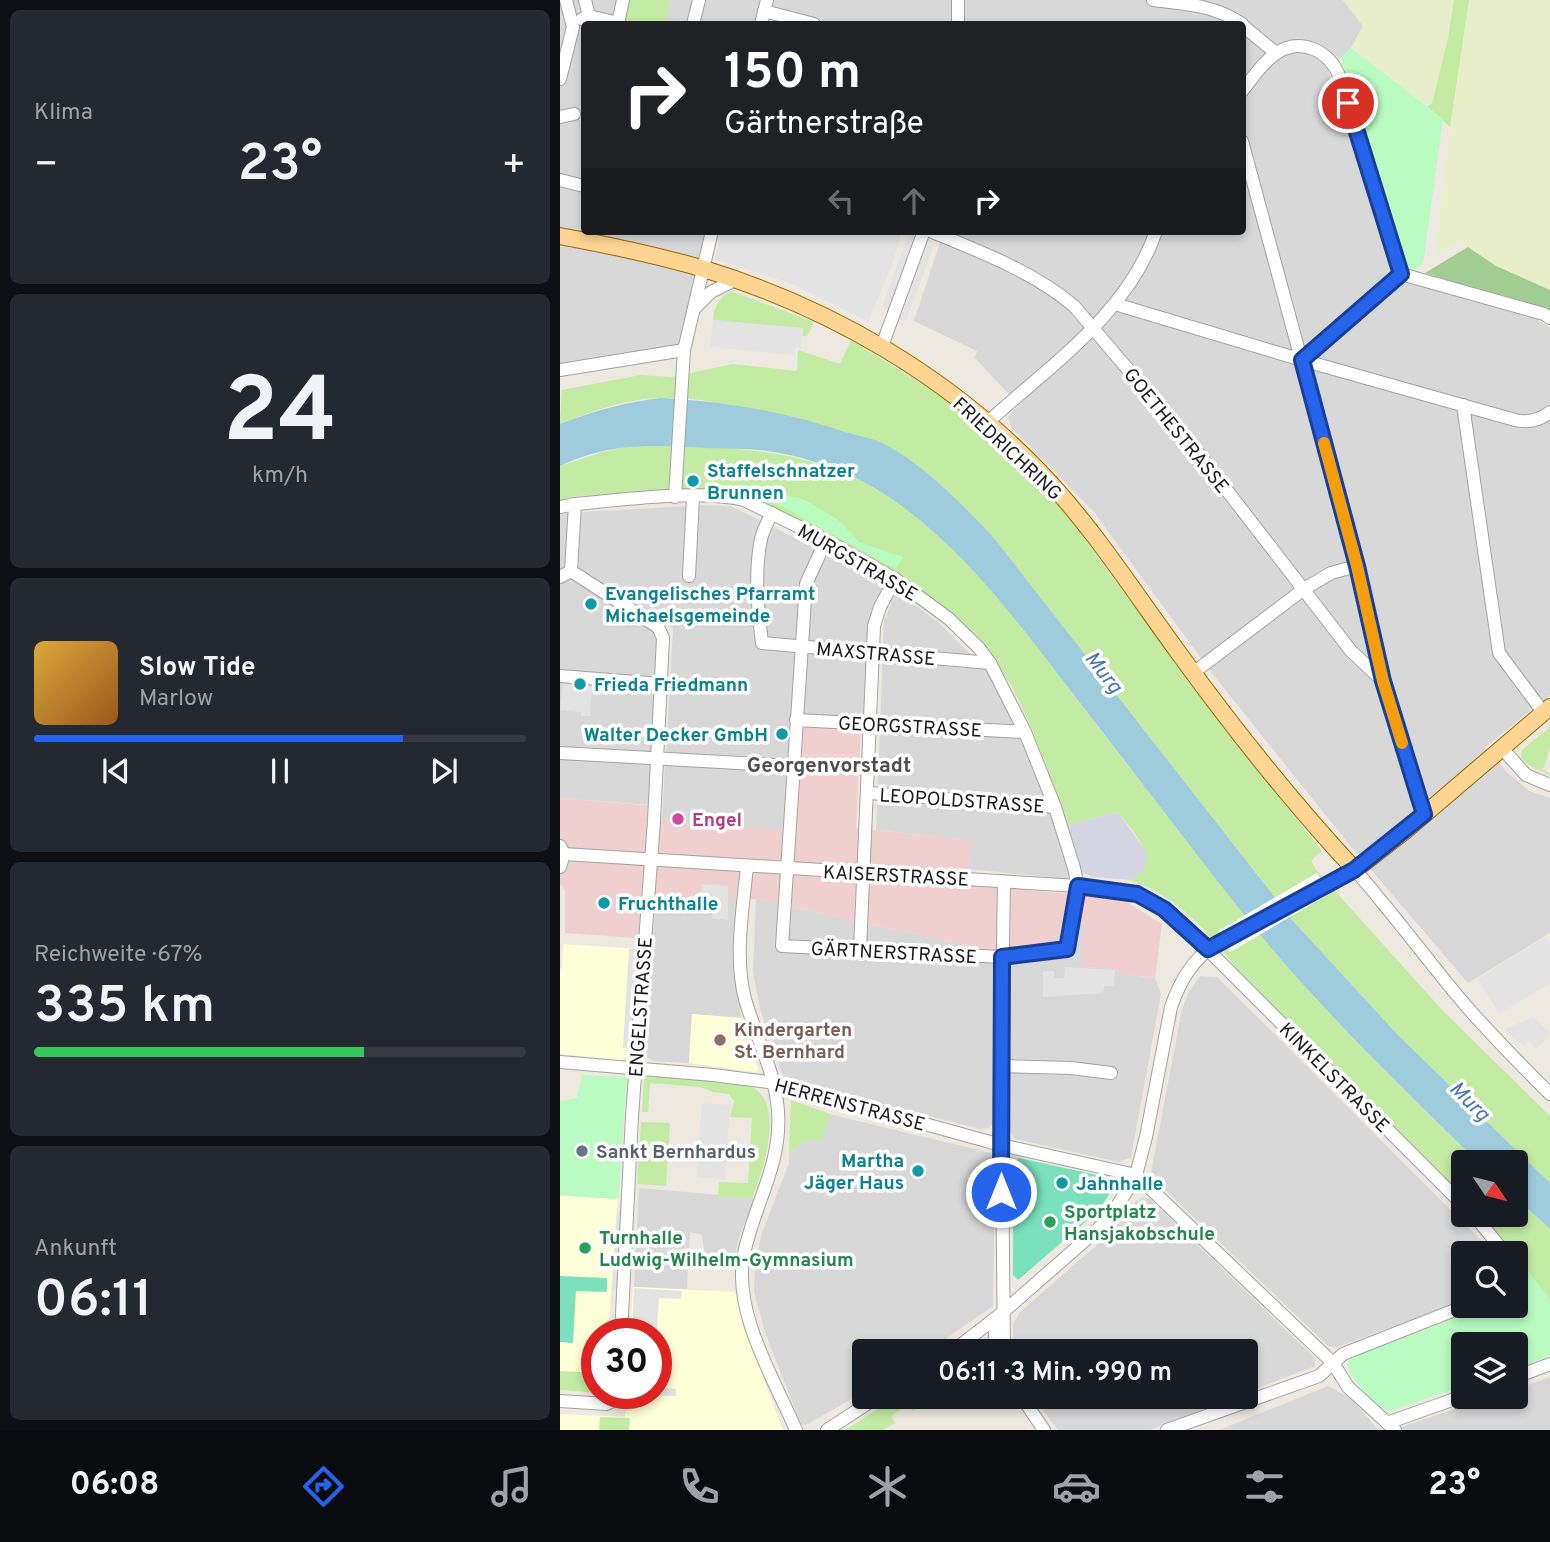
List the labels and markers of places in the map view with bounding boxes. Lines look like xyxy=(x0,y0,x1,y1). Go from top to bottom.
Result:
pin xyxy=(1318,73,1378,133)
place label: Staffelschnatzer Brunnen xyxy=(707,460,855,506)
marker: Staffelschnatzer Brunnen xyxy=(685,473,701,489)
place label: Evangelisches Pfarramt Michaelsgemeinde xyxy=(605,583,815,629)
marker: Evangelisches Pfarramt Michaelsgemeinde xyxy=(583,596,599,612)
place label: Frieda Friedmann xyxy=(594,674,748,698)
marker: Frieda Friedmann xyxy=(572,676,588,692)
place label: Walter Decker GmbH xyxy=(584,724,768,748)
marker: Walter Decker GmbH xyxy=(774,726,790,742)
place label: Engel xyxy=(692,809,742,833)
marker: Engel xyxy=(670,811,686,827)
place label: Fruchthalle xyxy=(618,893,718,917)
marker: Fruchthalle xyxy=(596,895,612,911)
place label: Kindergarten St. Bernhard xyxy=(734,1019,852,1065)
marker: Kindergarten St. Bernhard xyxy=(712,1032,728,1048)
place label: Sankt Bernhardus xyxy=(596,1141,756,1165)
marker: Sankt Bernhardus xyxy=(574,1143,590,1159)
place label: Martha Jäger Haus xyxy=(804,1150,904,1196)
marker: Martha Jäger Haus xyxy=(910,1163,926,1179)
place label: Jahnhalle xyxy=(1076,1173,1163,1197)
marker: Jahnhalle xyxy=(1054,1175,1070,1191)
place label: Sportplatz Hansjakobschule xyxy=(1064,1201,1215,1247)
marker: Sportplatz Hansjakobschule xyxy=(1042,1214,1058,1230)
place label: Turnhalle Ludwig-Wilhelm-Gymnasium xyxy=(599,1227,854,1273)
marker: Turnhalle Ludwig-Wilhelm-Gymnasium xyxy=(577,1240,593,1256)

